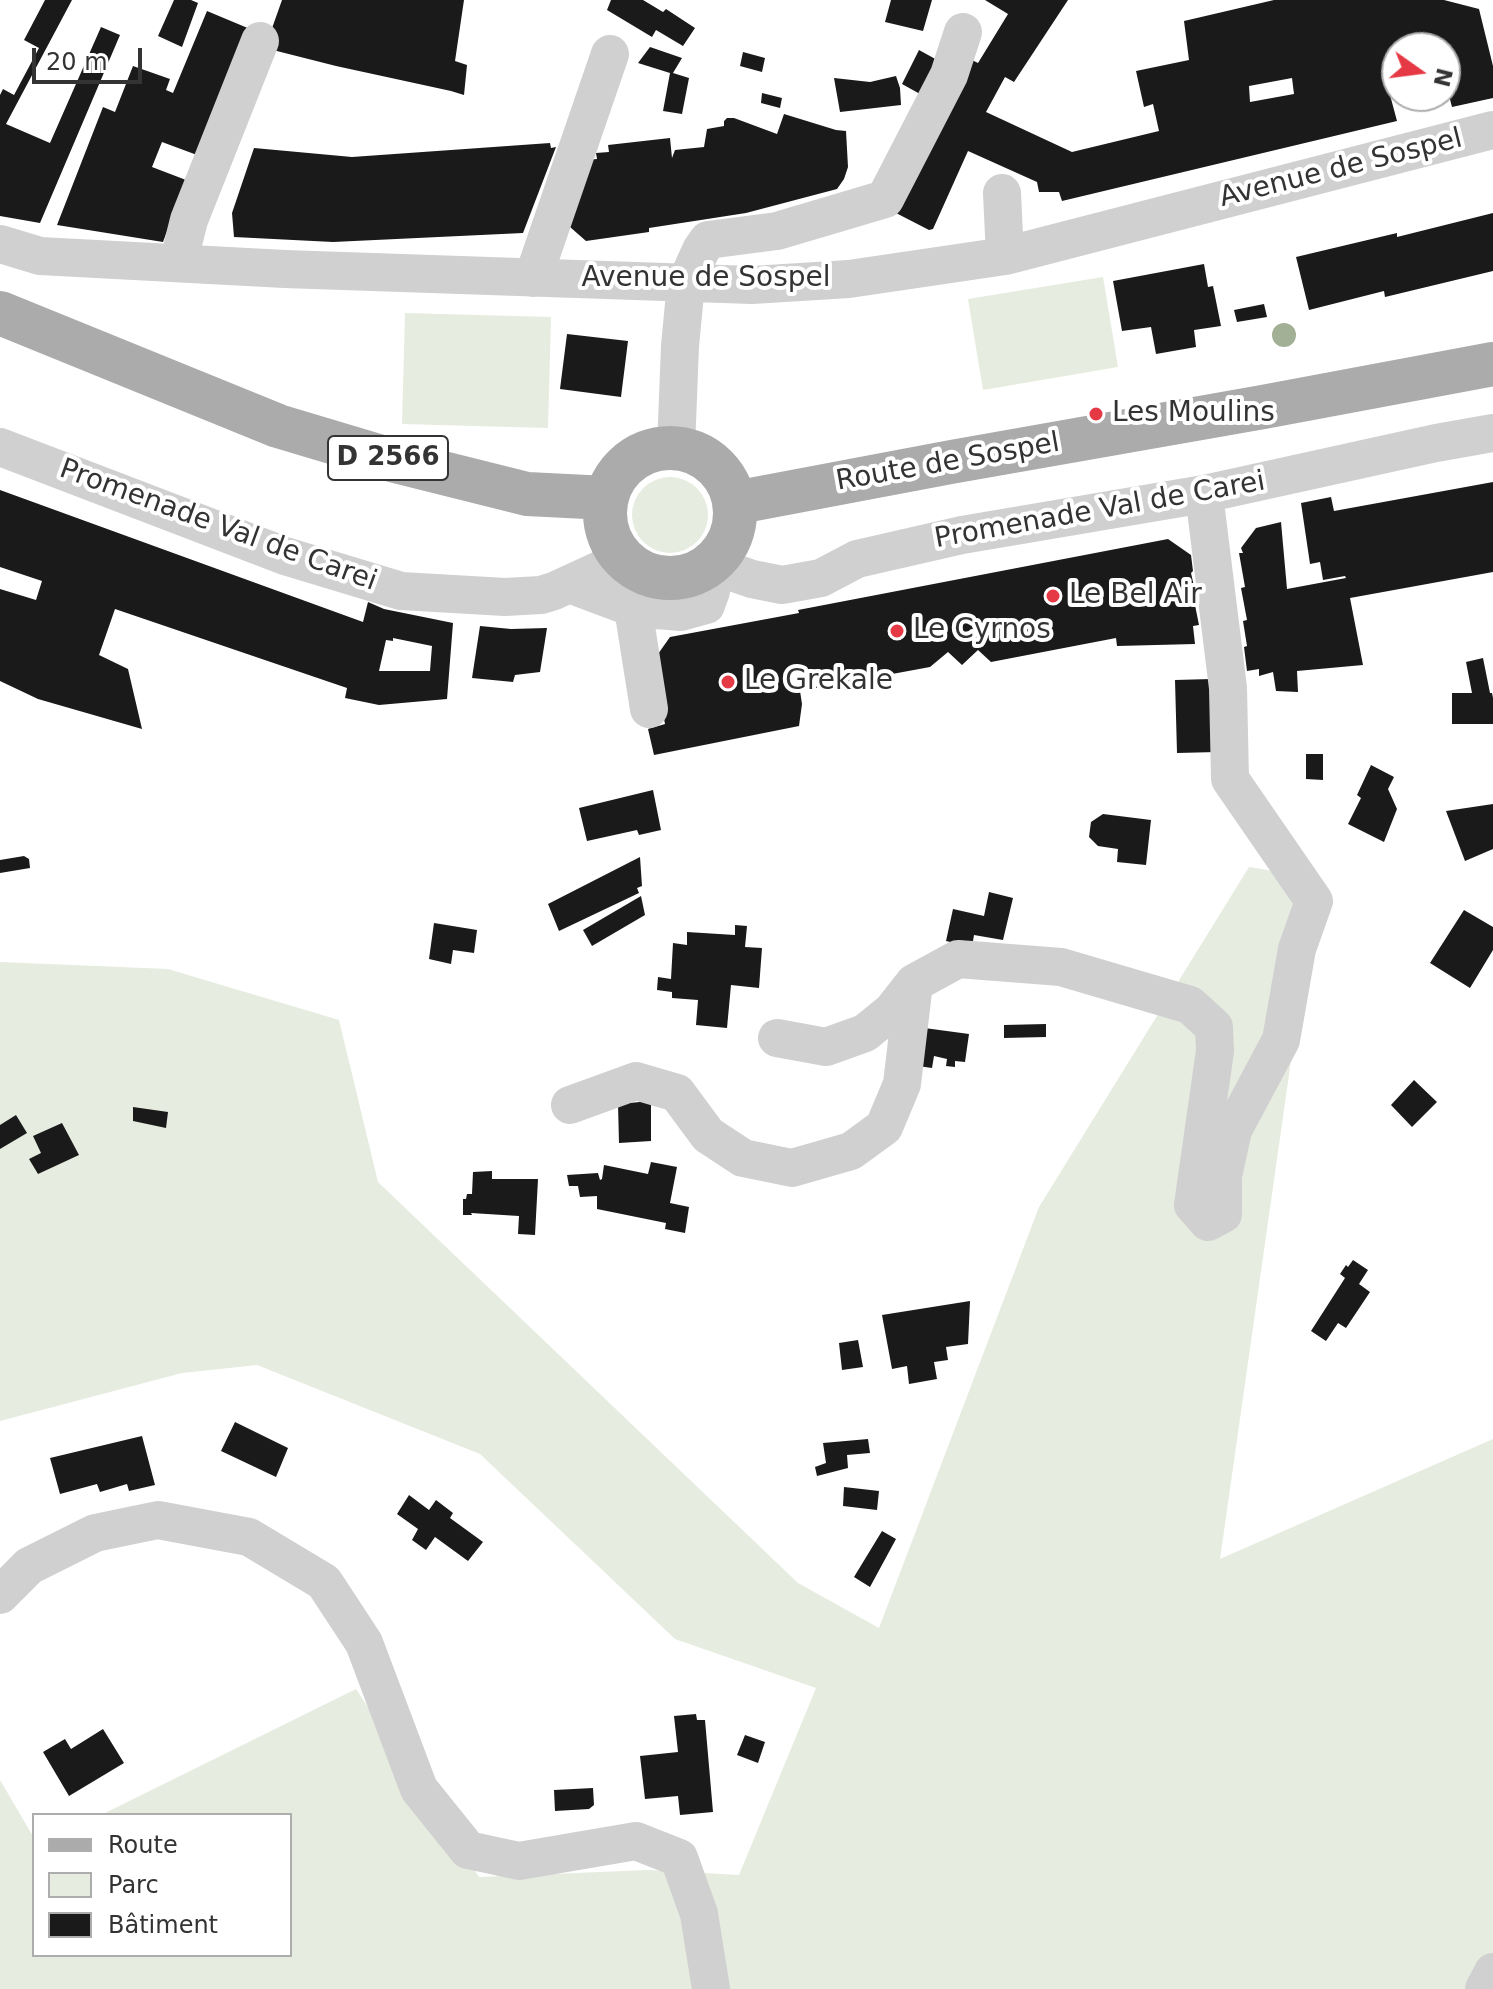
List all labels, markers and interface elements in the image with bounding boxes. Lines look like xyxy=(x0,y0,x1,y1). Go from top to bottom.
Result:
scale bar xyxy=(36,32,146,82)
north arrow xyxy=(1381,32,1461,112)
text: 20 m xyxy=(46,48,108,76)
text: N xyxy=(1428,65,1457,89)
street label: Avenue de Sospel xyxy=(1216,123,1466,215)
street label: Avenue de Sospel xyxy=(581,262,831,296)
place label: Les Moulins xyxy=(1112,397,1275,431)
marker: Les Moulins xyxy=(1087,405,1105,423)
street label: Route de Sospel xyxy=(834,427,1062,499)
road number: D 2566 xyxy=(328,436,448,480)
street label: Promenade Val de Carei xyxy=(55,453,381,599)
street label: Promenade Val de Carei xyxy=(932,465,1268,557)
place label: Le Bel Air xyxy=(1069,579,1202,613)
marker: Le Bel Air xyxy=(1044,587,1062,605)
place label: Le Cyrnos xyxy=(913,614,1051,648)
marker: Le Cyrnos xyxy=(888,622,906,640)
place label: Le Grekale xyxy=(744,665,893,699)
marker: Le Grekale xyxy=(719,673,737,691)
legend xyxy=(32,1813,292,1957)
text: Route xyxy=(108,1831,178,1859)
text: Parc xyxy=(108,1871,159,1899)
text: Bâtiment xyxy=(108,1911,218,1939)

